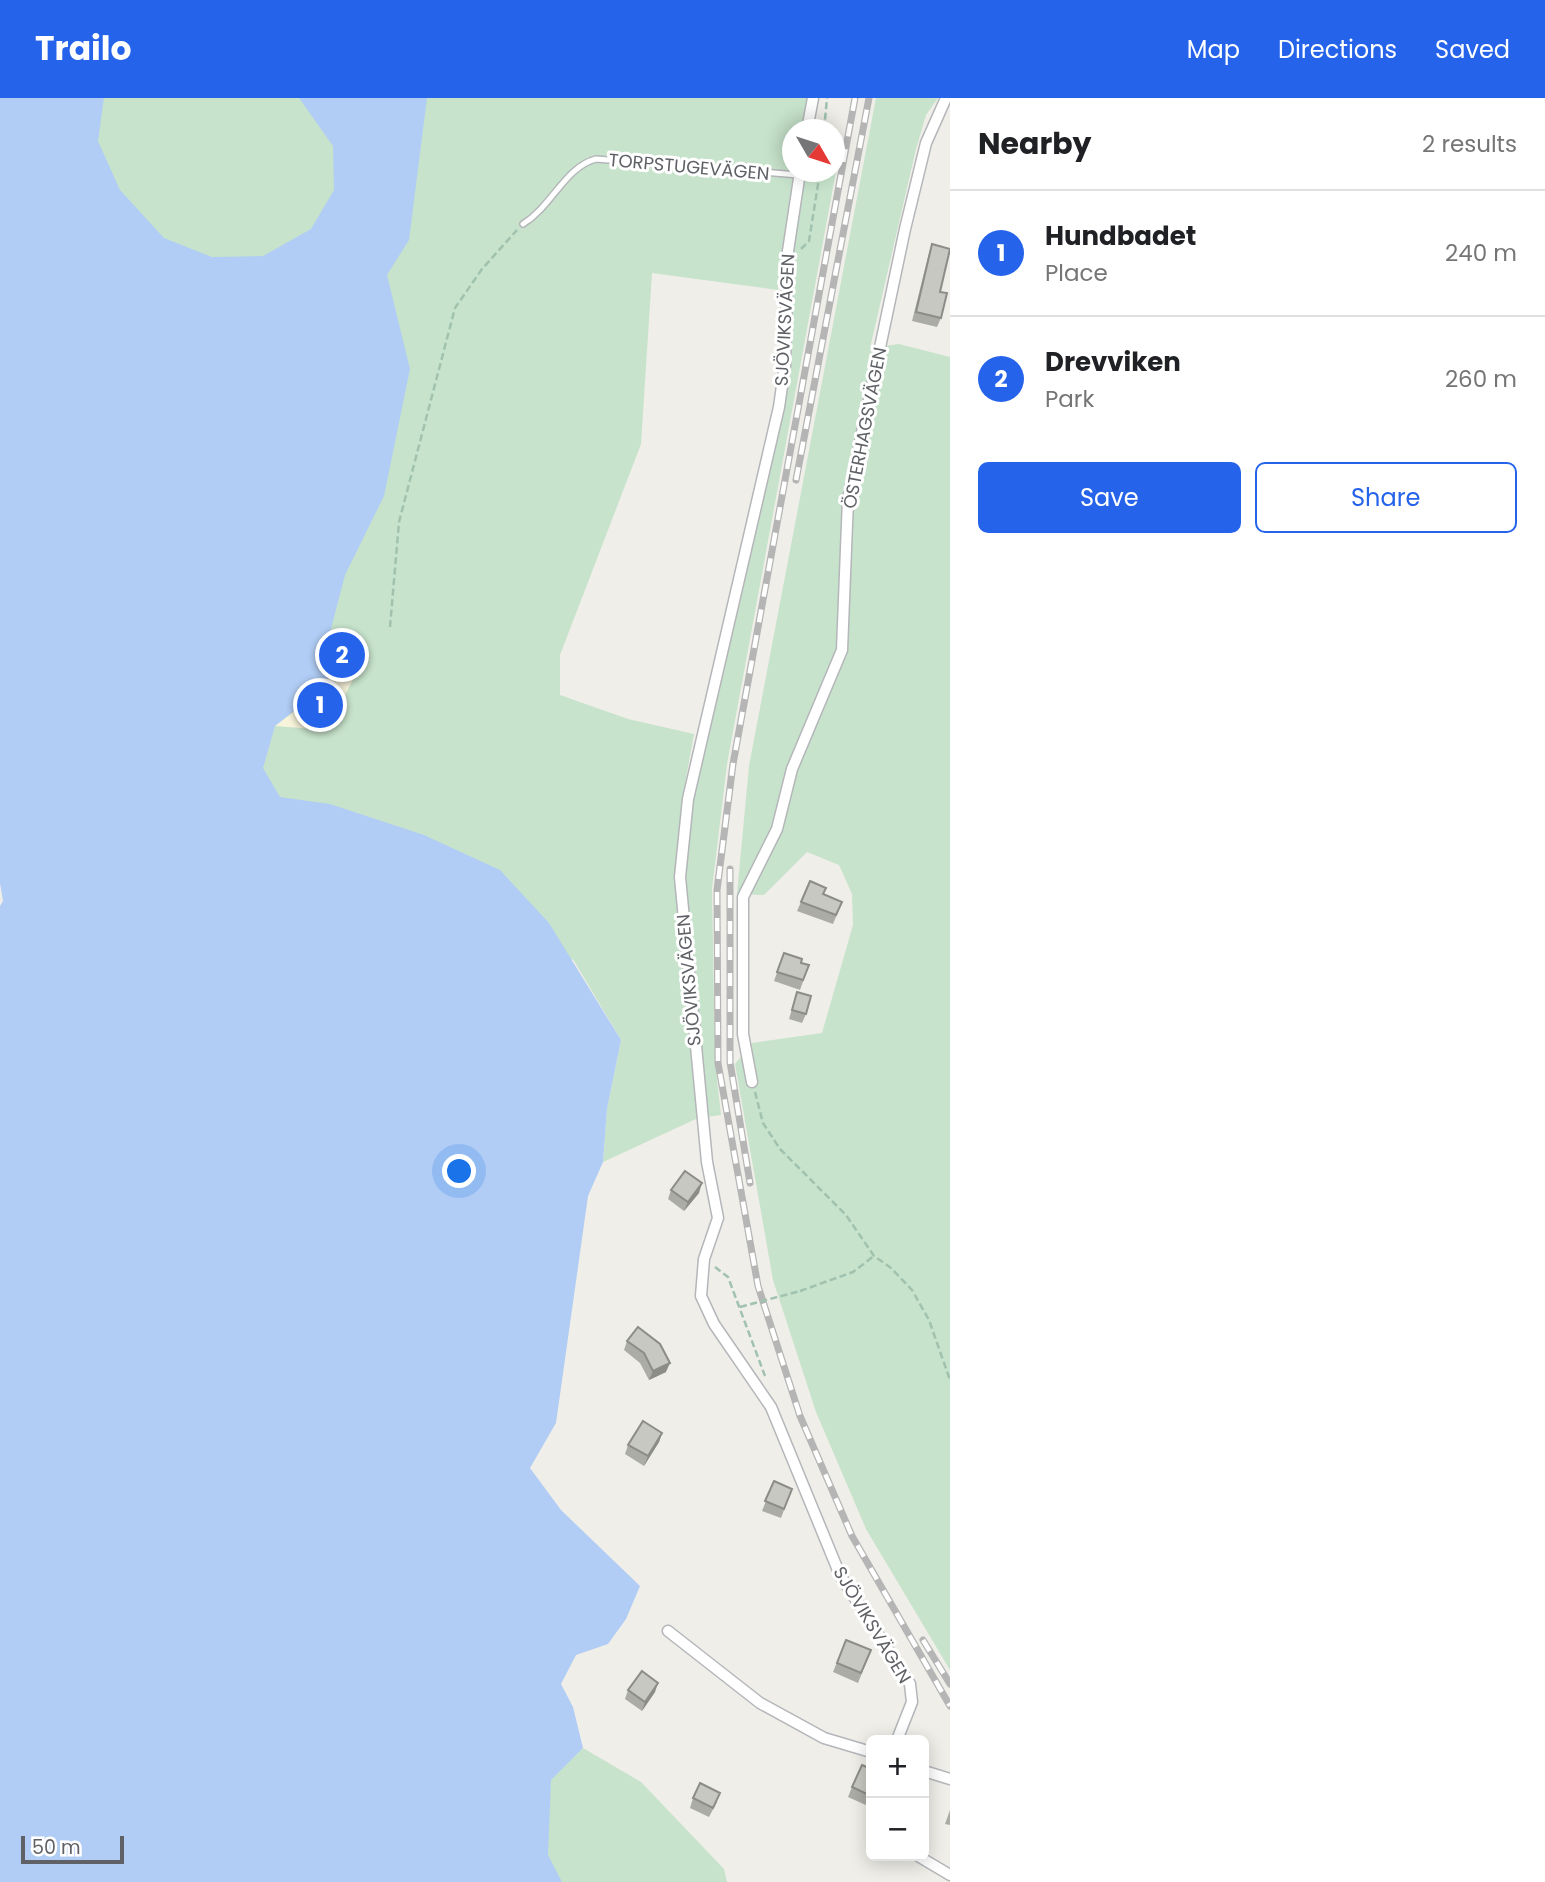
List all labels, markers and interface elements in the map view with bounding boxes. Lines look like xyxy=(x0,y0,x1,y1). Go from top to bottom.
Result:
text: Trailo xyxy=(35,25,132,72)
text: Map xyxy=(1187,33,1240,66)
text: Directions xyxy=(1278,33,1397,66)
text: Saved xyxy=(1435,33,1510,66)
north arrow xyxy=(782,119,845,182)
text: Nearby xyxy=(978,122,1092,165)
text: 2 results xyxy=(1422,128,1517,160)
street label: TORPSTUGEVÄGEN xyxy=(608,147,770,186)
text: Hundbadet xyxy=(1045,218,1196,254)
text: 1 xyxy=(997,237,1005,269)
text: 240 m xyxy=(1445,237,1517,269)
street label: SJÖVIKSVÄGEN xyxy=(769,253,800,387)
text: Place xyxy=(1045,257,1108,289)
text: Drevviken xyxy=(1045,344,1181,380)
street label: ÖSTERHAGSVÄGEN xyxy=(837,345,892,511)
text: 2 xyxy=(994,363,1008,395)
text: 260 m xyxy=(1445,363,1517,395)
text: Park xyxy=(1045,383,1094,415)
button: Save xyxy=(978,462,1241,533)
button: Share xyxy=(1255,462,1517,533)
pin: 2 xyxy=(319,629,365,681)
pin: 1 xyxy=(297,679,343,731)
street label: SJÖVIKSVÄGEN xyxy=(670,913,707,1047)
your location xyxy=(442,1154,476,1188)
street label: SJÖVIKSVÄGEN xyxy=(828,1562,917,1688)
map controls xyxy=(866,1735,929,1861)
button: + xyxy=(866,1735,929,1798)
button: − xyxy=(866,1798,929,1861)
scale bar xyxy=(21,1833,124,1865)
text: 50 m xyxy=(32,1834,81,1861)

